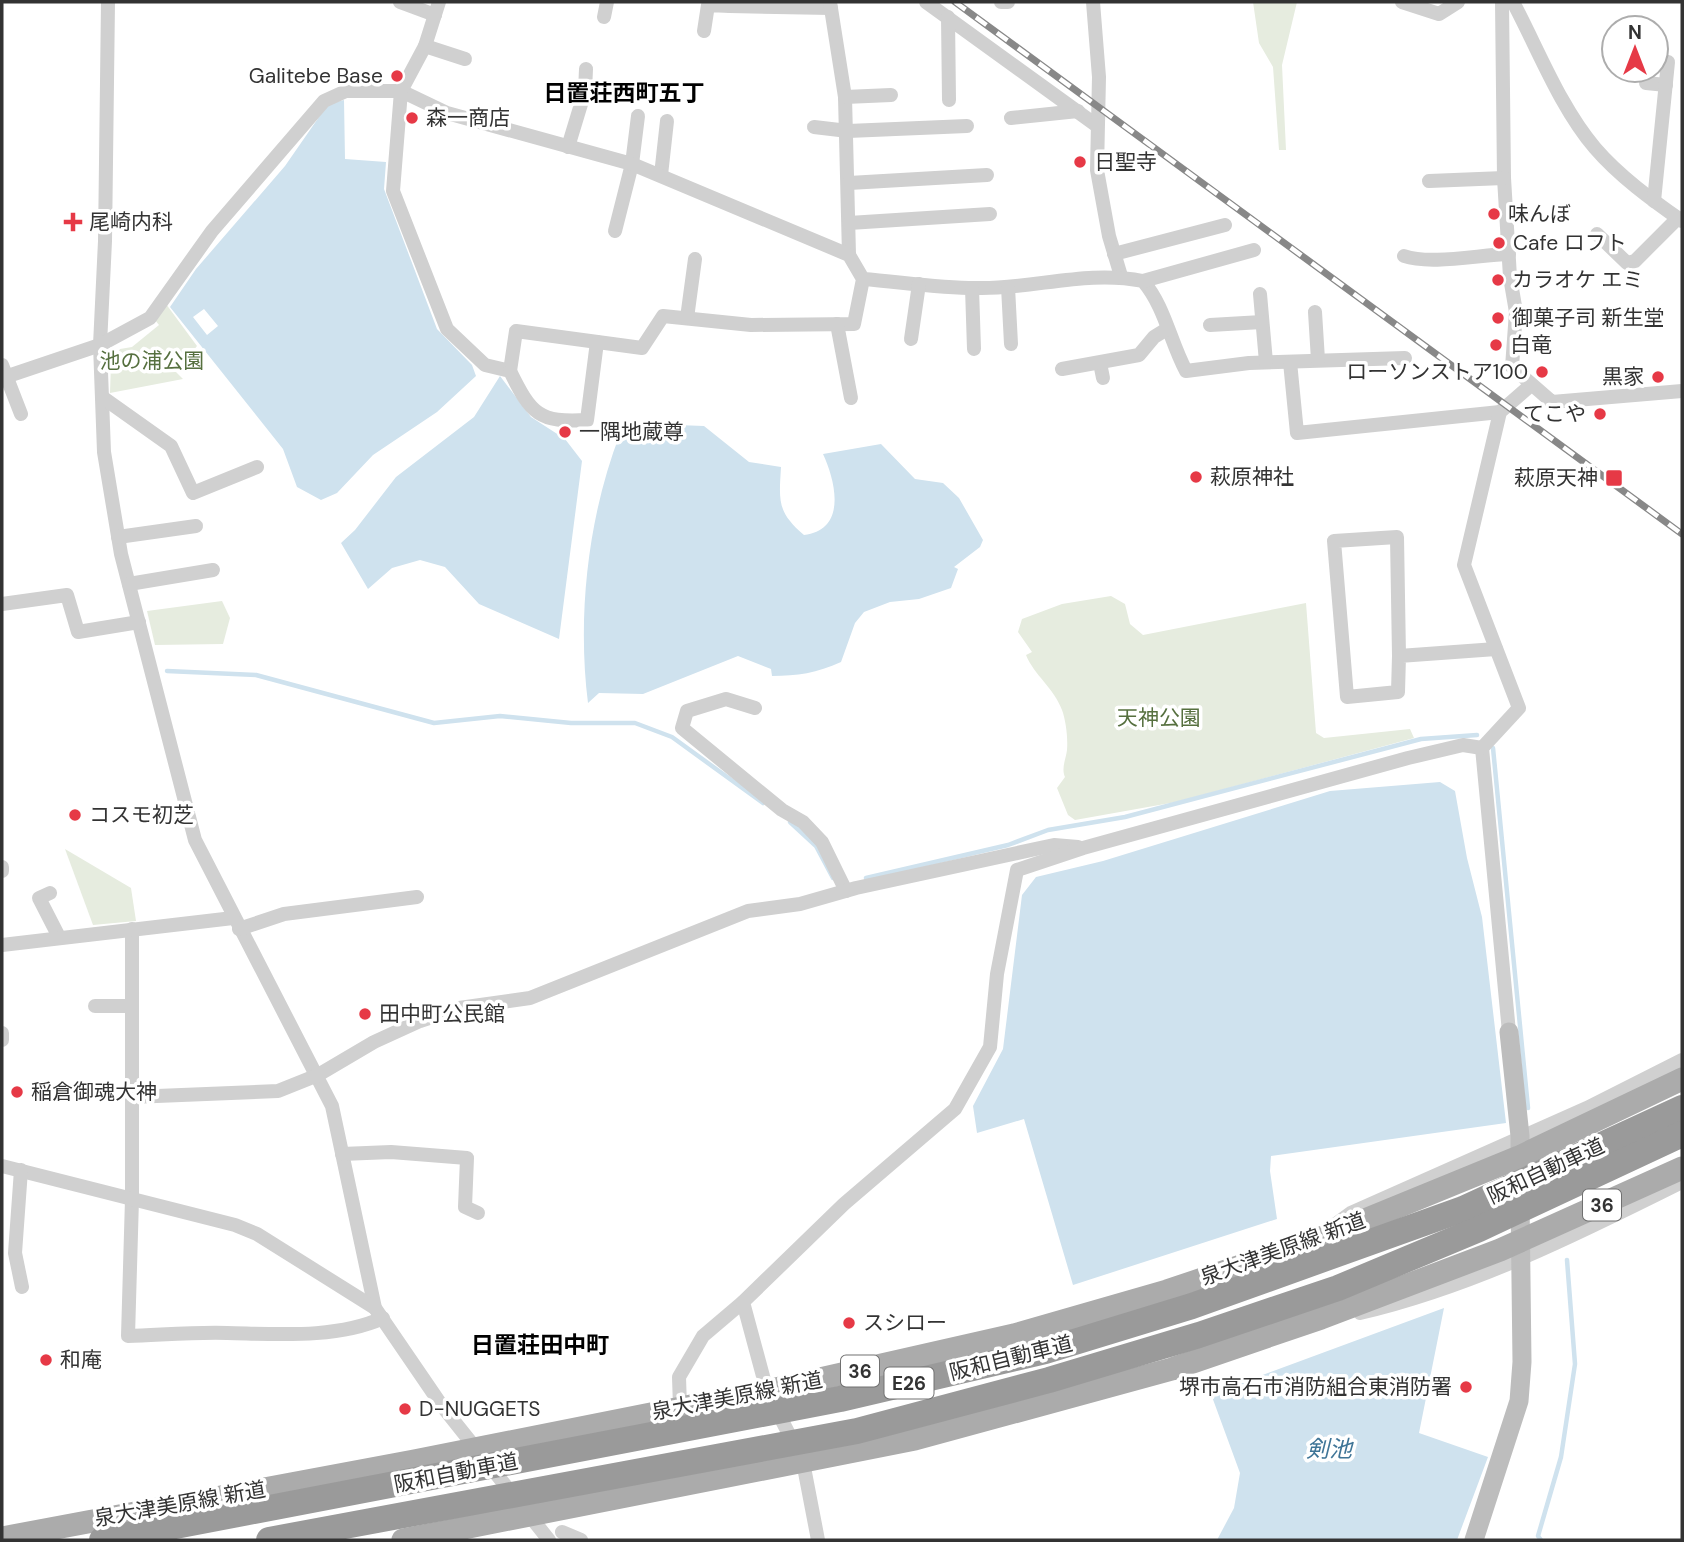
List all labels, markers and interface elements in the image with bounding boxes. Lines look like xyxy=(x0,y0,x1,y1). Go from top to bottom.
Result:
north arrow xyxy=(1600,14,1670,84)
text: N xyxy=(1628,20,1642,45)
place label: Galitebe Base xyxy=(249,62,383,90)
marker: Galitebe Base xyxy=(389,68,405,84)
district label: 日置荘西町五丁 xyxy=(544,78,705,108)
place label: 森一商店 xyxy=(426,104,510,132)
marker: 森一商店 xyxy=(404,110,420,126)
place label: 日聖寺 xyxy=(1094,148,1157,176)
marker: 日聖寺 xyxy=(1072,154,1088,170)
place label: 味んぼ xyxy=(1508,200,1571,228)
marker: 味んぼ xyxy=(1486,206,1502,222)
place label: 尾崎内科 xyxy=(89,208,173,236)
marker: 尾崎内科 xyxy=(63,212,83,232)
place label: Cafe ロフト xyxy=(1513,229,1627,257)
marker: Cafe ロフト xyxy=(1491,235,1507,251)
place label: カラオケ エミ xyxy=(1512,266,1644,294)
marker: カラオケ エミ xyxy=(1490,272,1506,288)
place label: 御菓子司 新生堂 xyxy=(1512,304,1665,332)
marker: 御菓子司 新生堂 xyxy=(1490,310,1506,326)
place label: 白竜 xyxy=(1510,331,1552,359)
marker: 白竜 xyxy=(1488,337,1504,353)
park label: 池の浦公園 xyxy=(100,347,205,375)
place label: ローソンストア100 xyxy=(1346,358,1528,386)
place label: 黒家 xyxy=(1602,363,1644,391)
marker: ローソンストア100 xyxy=(1534,364,1550,380)
marker: 黒家 xyxy=(1650,369,1666,385)
place label: てこや xyxy=(1523,400,1586,428)
marker: てこや xyxy=(1592,406,1608,422)
place label: 一隅地蔵尊 xyxy=(579,418,684,446)
marker: 一隅地蔵尊 xyxy=(557,424,573,440)
place label: 萩原神社 xyxy=(1210,463,1294,491)
place label: 萩原天神 xyxy=(1514,464,1598,492)
marker: 萩原天神 xyxy=(1604,468,1624,488)
marker: 萩原神社 xyxy=(1188,469,1204,485)
park label: 天神公園 xyxy=(1117,704,1201,732)
place label: コスモ初芝 xyxy=(89,801,194,829)
marker: コスモ初芝 xyxy=(67,807,83,823)
place label: 田中町公民館 xyxy=(379,1000,505,1028)
marker: 田中町公民館 xyxy=(357,1006,373,1022)
place label: 稲倉御魂大神 xyxy=(31,1078,157,1106)
marker: 稲倉御魂大神 xyxy=(9,1084,25,1100)
street label: 阪和自動車道 xyxy=(1483,1132,1609,1210)
road number: 36 xyxy=(1583,1190,1621,1220)
street label: 泉大津美原線 新道 xyxy=(1197,1206,1369,1292)
place label: スシロー xyxy=(863,1309,947,1337)
marker: スシロー xyxy=(841,1315,857,1331)
street label: 阪和自動車道 xyxy=(946,1329,1076,1387)
district label: 日置荘田中町 xyxy=(471,1330,609,1360)
place label: 和庵 xyxy=(60,1346,102,1374)
marker: 和庵 xyxy=(38,1352,54,1368)
road number: 36 xyxy=(841,1356,879,1386)
street label: 泉大津美原線 新道 xyxy=(649,1366,825,1426)
road number: E26 xyxy=(884,1368,934,1399)
place label: 堺市高石市消防組合東消防署 xyxy=(1179,1373,1452,1401)
marker: 堺市高石市消防組合東消防署 xyxy=(1458,1379,1474,1395)
place label: D-NUGGETS xyxy=(419,1395,540,1423)
marker: D-NUGGETS xyxy=(397,1401,413,1417)
water label: 剣池 xyxy=(1306,1434,1354,1464)
street label: 阪和自動車道 xyxy=(391,1447,521,1499)
street label: 泉大津美原線 新道 xyxy=(92,1475,268,1533)

